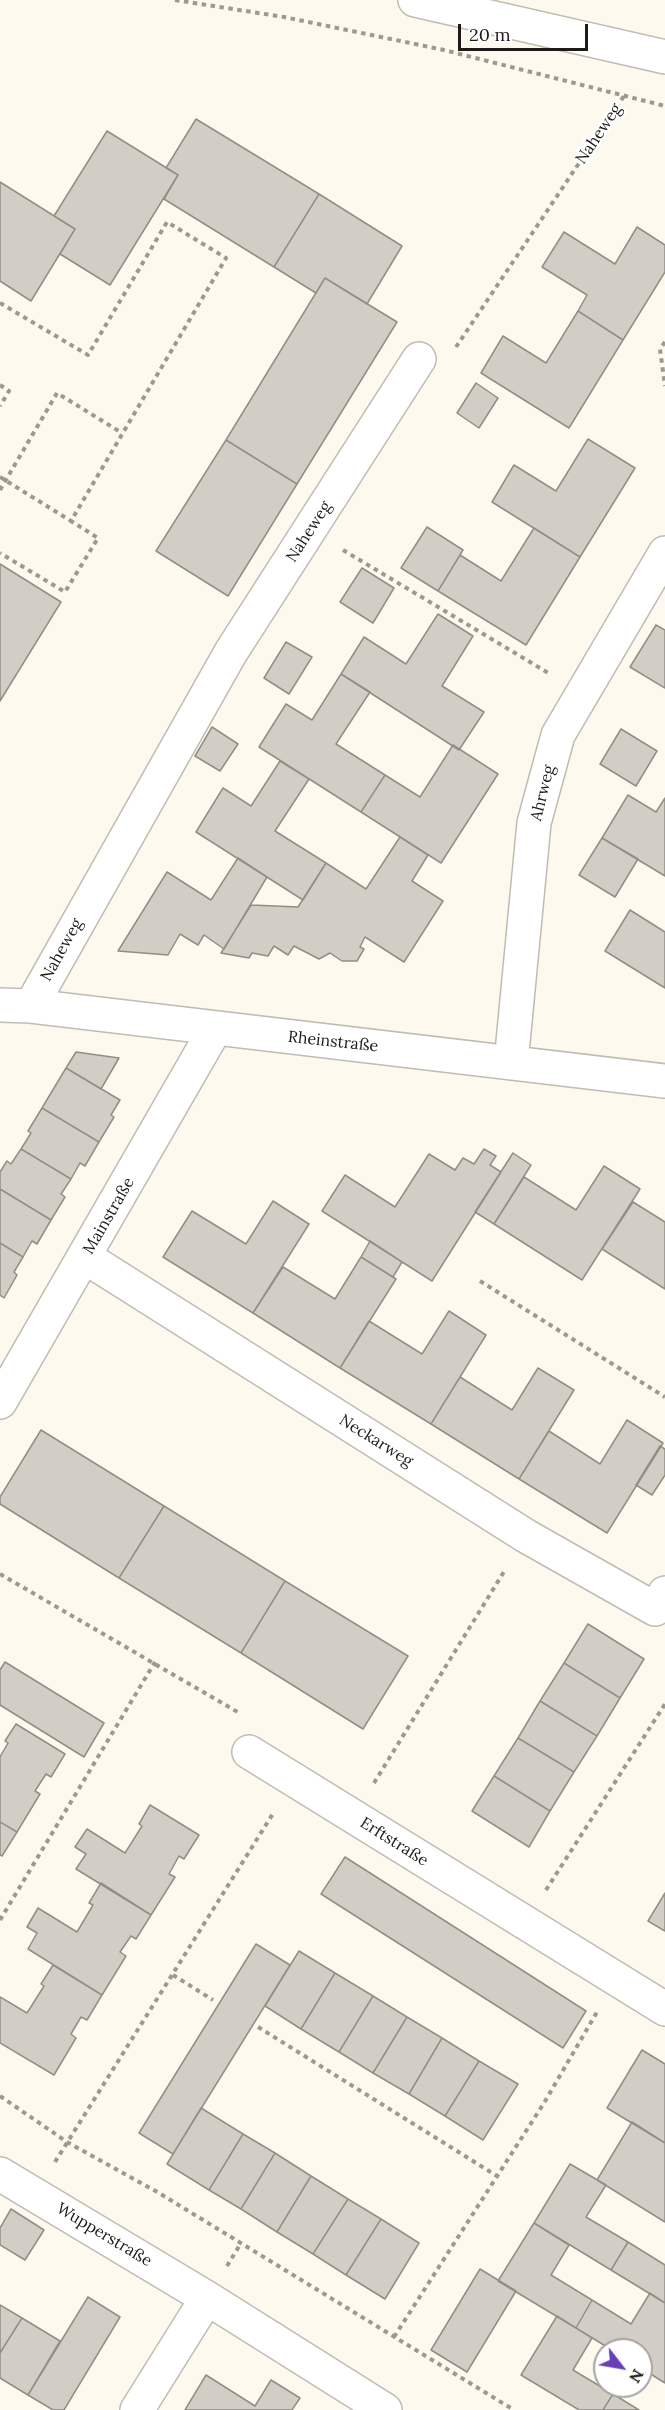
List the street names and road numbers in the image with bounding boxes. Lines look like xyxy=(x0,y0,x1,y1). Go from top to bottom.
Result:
street label: Naheweg xyxy=(572,100,626,168)
street label: Naheweg xyxy=(282,498,336,566)
street label: Ahrweg xyxy=(527,763,559,823)
street label: Naheweg xyxy=(37,915,87,985)
street label: Rheinstraße xyxy=(287,1028,379,1056)
street label: Mainstraße xyxy=(79,1174,139,1258)
street label: Neckarweg xyxy=(336,1411,416,1471)
street label: Erftstraße xyxy=(356,1813,432,1871)
street label: Wupperstraße xyxy=(53,2199,155,2271)

